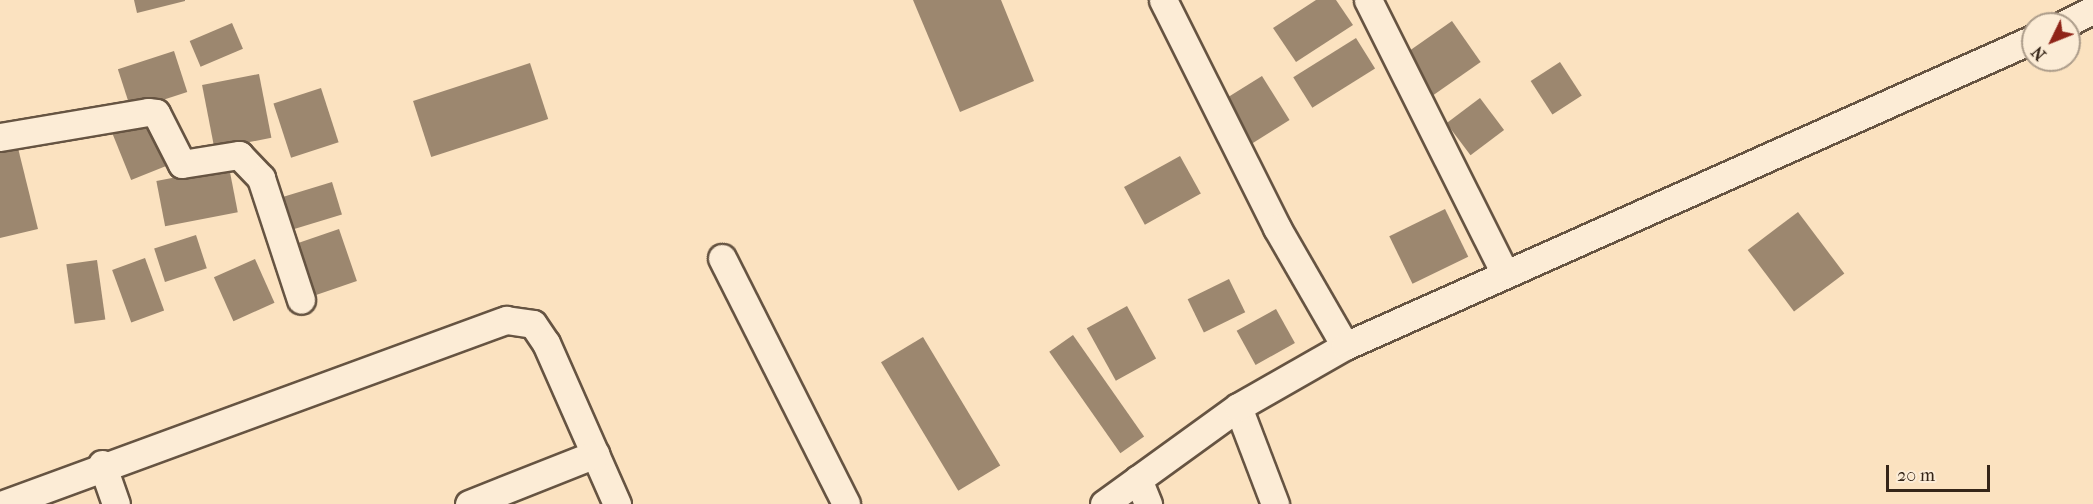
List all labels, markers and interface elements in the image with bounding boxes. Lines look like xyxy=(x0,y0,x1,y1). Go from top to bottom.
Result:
north arrow xyxy=(2021,12,2081,72)
text: N xyxy=(2028,42,2050,64)
scale bar xyxy=(1889,453,1992,491)
text: 20 m xyxy=(1897,465,1935,486)

